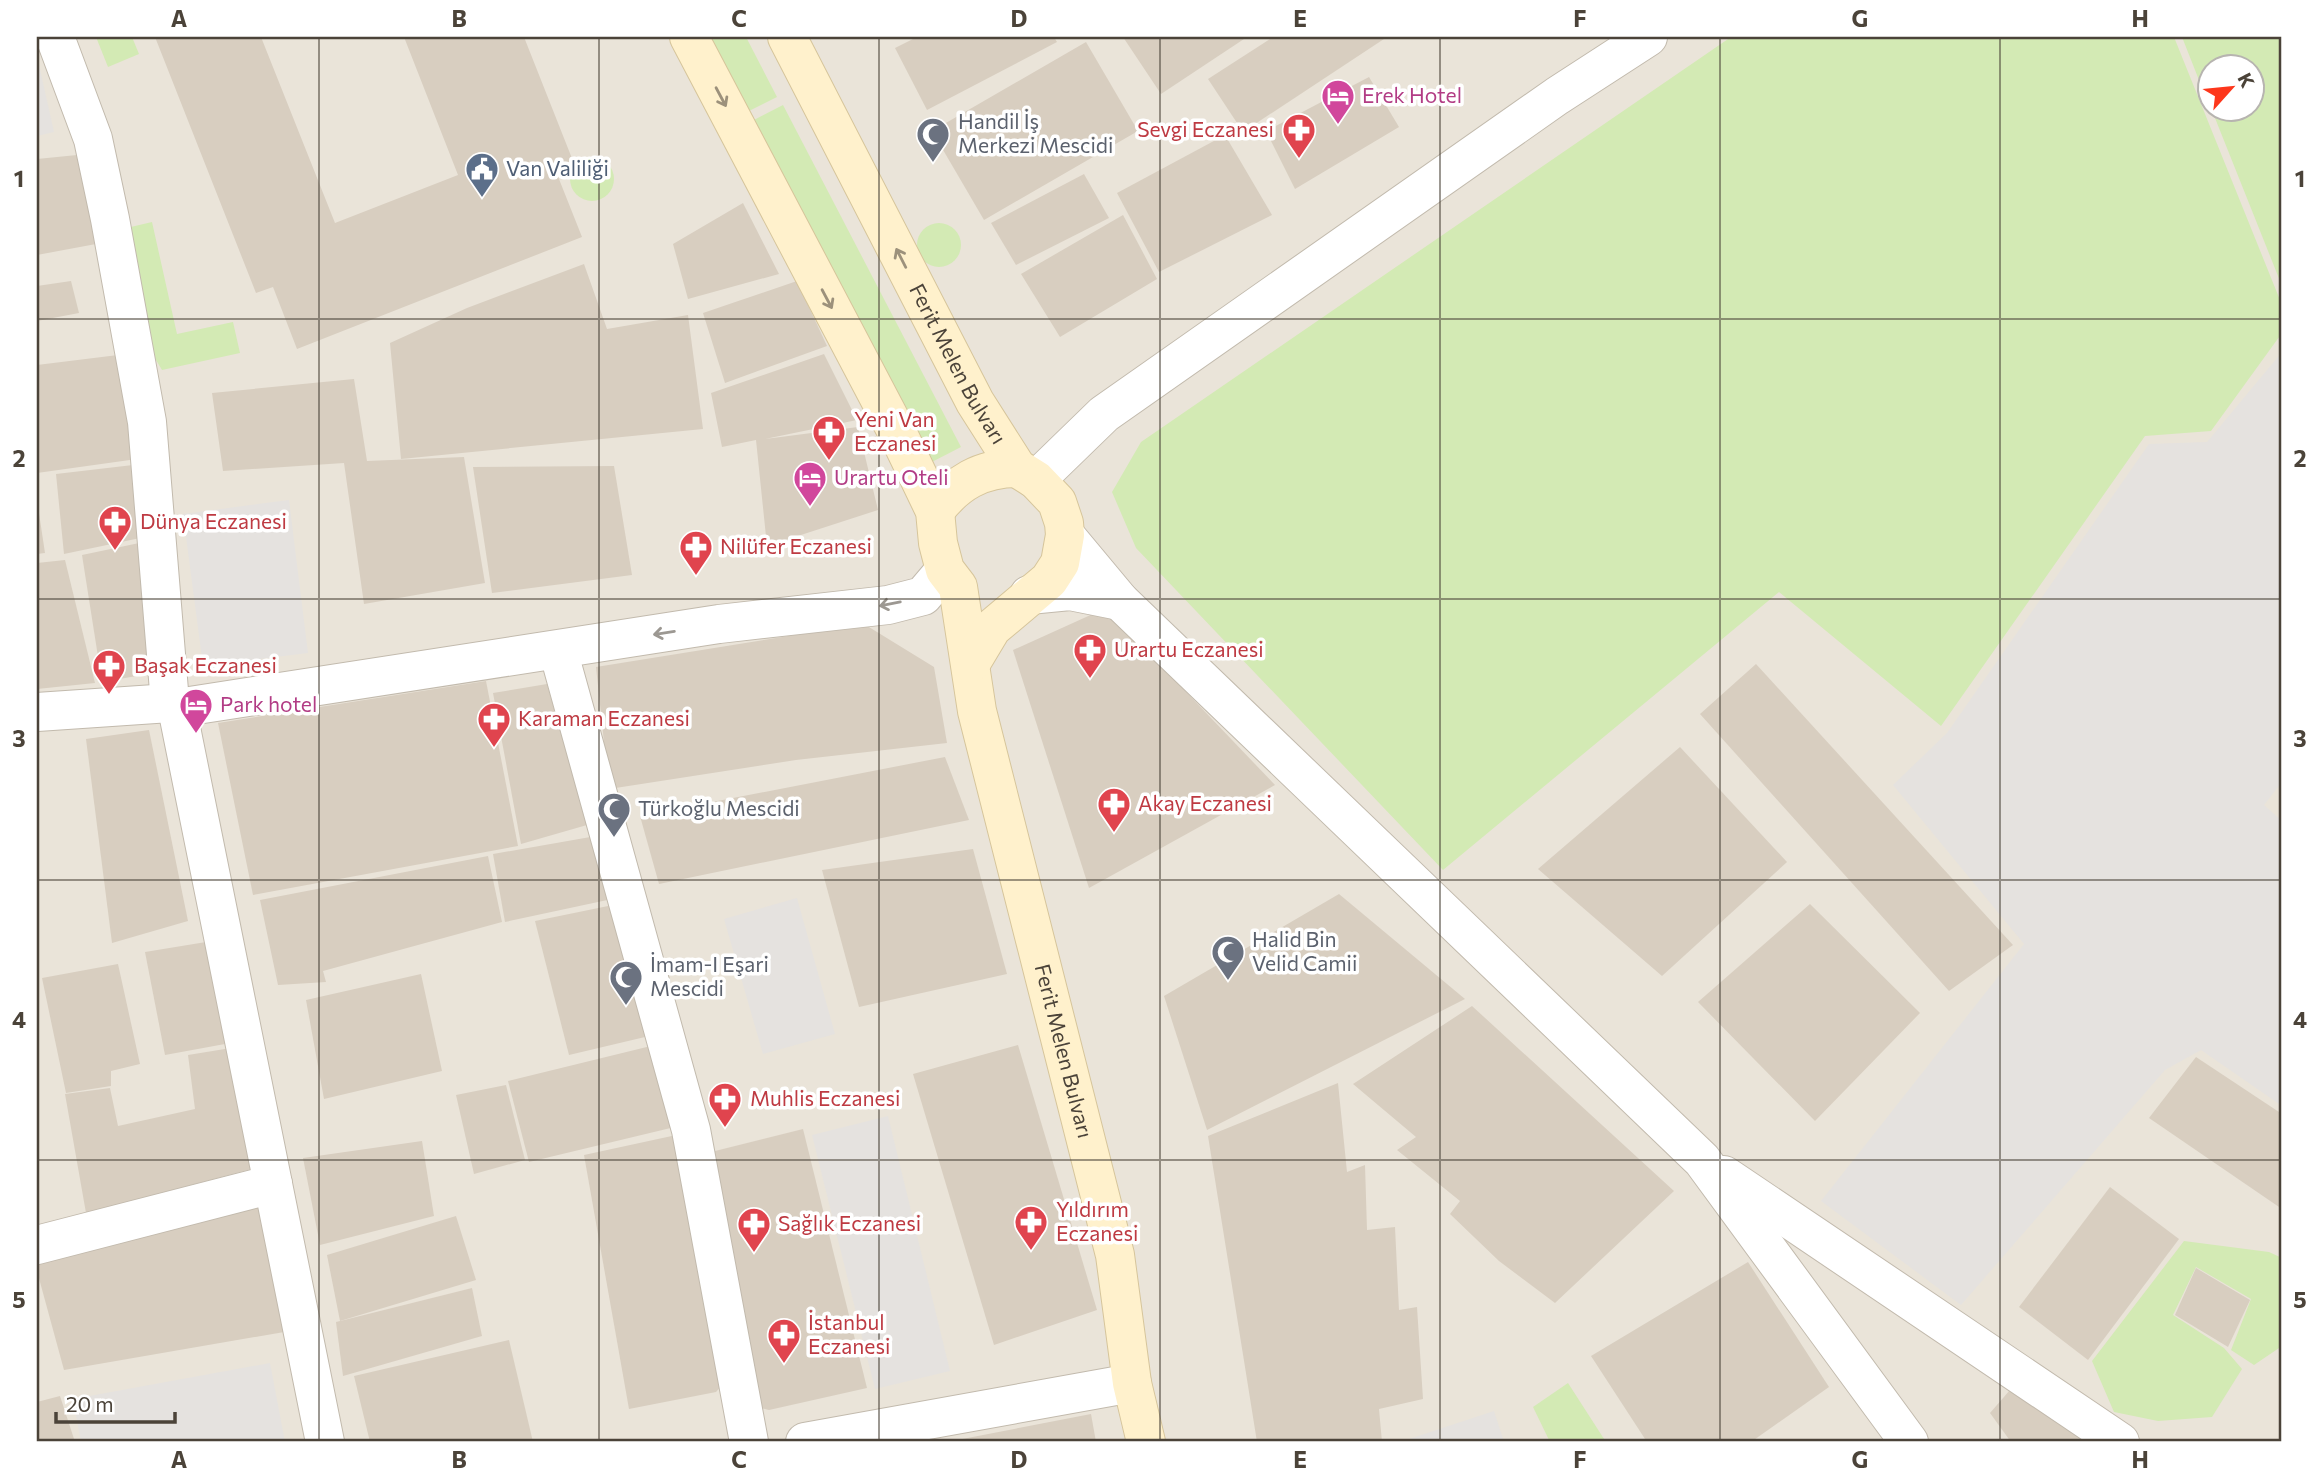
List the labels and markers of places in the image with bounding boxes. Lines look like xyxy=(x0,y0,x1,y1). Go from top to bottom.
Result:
hotel icon: Erek Hotel xyxy=(1319,77,1357,126)
place label: Erek Hotel xyxy=(1362,82,1462,107)
place label: Handil İş Merkezi Mescidi xyxy=(958,108,1113,157)
pharmacy icon: Sevgi Eczanesi xyxy=(1280,111,1318,160)
mosque icon: Handil İş Merkezi Mescidi xyxy=(914,115,952,164)
place label: Sevgi Eczanesi xyxy=(1137,116,1274,141)
public building icon: Van Valiliği xyxy=(463,150,501,199)
place label: Van Valiliği xyxy=(506,155,609,180)
place label: Yeni Van Eczanesi xyxy=(854,406,936,455)
pharmacy icon: Yeni Van Eczanesi xyxy=(810,413,848,462)
hotel icon: Urartu Oteli xyxy=(791,459,829,508)
place label: Urartu Oteli xyxy=(834,464,949,489)
pharmacy icon: Dünya Eczanesi xyxy=(96,503,134,552)
place label: Dünya Eczanesi xyxy=(140,508,287,533)
pharmacy icon: Nilüfer Eczanesi xyxy=(677,528,715,577)
place label: Nilüfer Eczanesi xyxy=(720,533,872,558)
pharmacy icon: Urartu Eczanesi xyxy=(1071,631,1109,680)
place label: Urartu Eczanesi xyxy=(1114,636,1264,661)
pharmacy icon: Başak Eczanesi xyxy=(90,647,128,696)
place label: Başak Eczanesi xyxy=(134,652,277,677)
hotel icon: Park hotel xyxy=(177,686,215,735)
place label: Park hotel xyxy=(220,691,317,716)
pharmacy icon: Karaman Eczanesi xyxy=(475,700,513,749)
place label: Karaman Eczanesi xyxy=(518,705,690,730)
pharmacy icon: Akay Eczanesi xyxy=(1095,785,1133,834)
mosque icon: Türkoğlu Mescidi xyxy=(595,790,633,839)
place label: Akay Eczanesi xyxy=(1138,790,1272,815)
place label: Türkoğlu Mescidi xyxy=(638,795,800,820)
place label: Halid Bin Velid Camii xyxy=(1252,926,1357,975)
mosque icon: Halid Bin Velid Camii xyxy=(1209,933,1247,982)
place label: İmam-I Eşari Mescidi xyxy=(650,951,769,1000)
mosque icon: İmam-I Eşari Mescidi xyxy=(607,958,645,1007)
pharmacy icon: Muhlis Eczanesi xyxy=(706,1080,744,1129)
place label: Muhlis Eczanesi xyxy=(750,1085,900,1110)
place label: Yıldırım Eczanesi xyxy=(1056,1196,1138,1245)
pharmacy icon: Yıldırım Eczanesi xyxy=(1012,1203,1050,1252)
pharmacy icon: Sağlık Eczanesi xyxy=(735,1205,773,1254)
place label: Sağlık Eczanesi xyxy=(778,1210,921,1235)
place label: İstanbul Eczanesi xyxy=(808,1309,890,1358)
pharmacy icon: İstanbul Eczanesi xyxy=(765,1316,803,1365)

